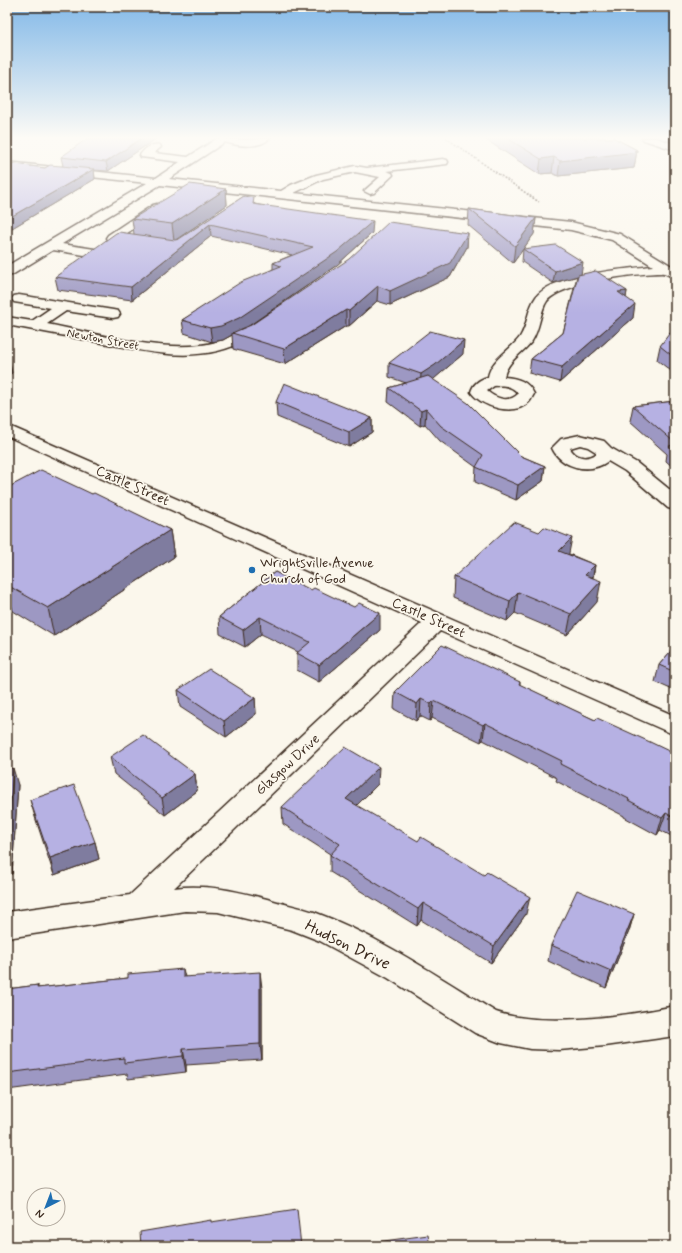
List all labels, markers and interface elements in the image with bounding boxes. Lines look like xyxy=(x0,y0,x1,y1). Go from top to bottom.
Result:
street label: Newton Street xyxy=(65,325,141,355)
street label: Castle Street xyxy=(93,462,172,510)
place label: Wrightsville Avenue Church of God xyxy=(260,554,374,588)
marker: Wrightsville Avenue Church of God xyxy=(247,565,257,575)
street label: Castle Street xyxy=(389,594,468,642)
street label: Glasgow Drive xyxy=(252,730,324,799)
street label: Hudson Drive xyxy=(301,915,394,975)
north arrow xyxy=(26,1187,66,1227)
text: N xyxy=(33,1206,47,1221)

